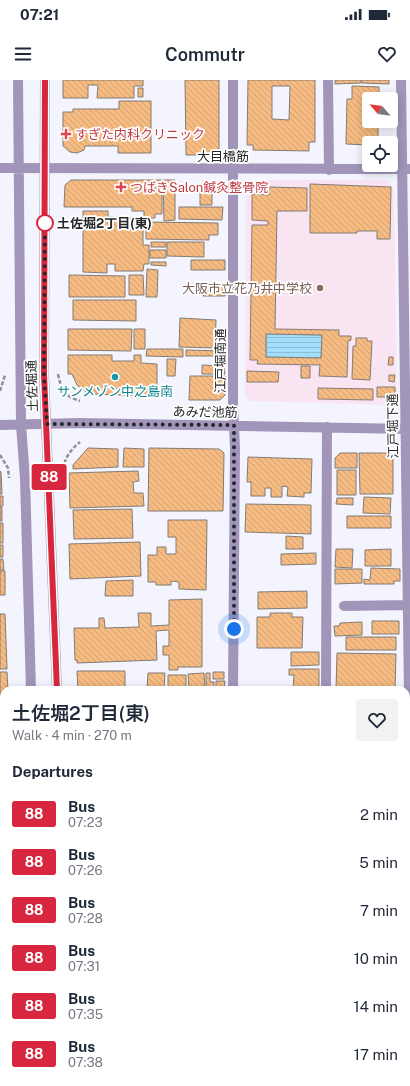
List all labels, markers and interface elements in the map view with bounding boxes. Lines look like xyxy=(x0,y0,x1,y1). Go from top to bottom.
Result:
text: 07:21 xyxy=(20,6,59,23)
icon: menu xyxy=(12,43,34,65)
icon: heart xyxy=(376,43,398,65)
text: Commutr xyxy=(165,44,245,65)
north arrow xyxy=(362,92,398,128)
map controls xyxy=(362,92,398,172)
place label: すぎた内科クリニック xyxy=(75,127,205,142)
marker: すぎた内科クリニック xyxy=(60,128,72,140)
button: locate xyxy=(362,136,398,172)
street label: 大目橋筋 xyxy=(197,149,249,164)
place label: つばきSalon鍼灸整骨院 xyxy=(130,180,268,195)
marker: つばきSalon鍼灸整骨院 xyxy=(115,181,127,193)
marker: 土佐堀2丁目(東) xyxy=(36,214,54,232)
place label: 土佐堀2丁目(東) xyxy=(57,216,152,231)
place label: 大阪市立花乃井中学校 xyxy=(182,281,312,296)
marker: 大阪市立花乃井中学校 xyxy=(315,283,325,293)
street label: 江戸堀南通 xyxy=(213,328,228,394)
street label: 土佐堀通 xyxy=(24,360,40,412)
marker: サンメゾン中之島南 xyxy=(110,372,120,382)
place label: サンメゾン中之島南 xyxy=(57,384,173,399)
street label: 江戸堀下通 xyxy=(385,393,401,459)
street label: あみだ池筋 xyxy=(172,404,238,420)
line badge: 88 xyxy=(31,464,67,490)
text: 88 xyxy=(40,469,58,485)
your location xyxy=(224,619,244,639)
button: heart xyxy=(356,699,398,741)
text: 土佐堀2丁目(東) xyxy=(12,702,150,724)
text: Walk · 4 min · 270 m xyxy=(12,728,132,743)
text: Departures xyxy=(12,763,93,780)
text: Bus xyxy=(68,798,95,815)
text: 88 xyxy=(25,806,43,822)
text: 2 min xyxy=(360,806,398,823)
text: 07:23 xyxy=(68,815,103,830)
text: Bus xyxy=(68,846,95,863)
text: 88 xyxy=(25,854,43,870)
text: 5 min xyxy=(359,854,398,871)
text: 07:26 xyxy=(68,863,103,878)
text: Bus xyxy=(68,894,95,911)
text: 88 xyxy=(25,902,43,918)
text: 7 min xyxy=(360,902,398,919)
text: 07:28 xyxy=(68,911,103,926)
text: Bus xyxy=(68,942,95,959)
text: 88 xyxy=(25,950,43,966)
text: 10 min xyxy=(354,950,398,967)
text: 07:31 xyxy=(68,959,100,974)
text: Bus xyxy=(68,990,95,1007)
text: 88 xyxy=(25,998,43,1014)
text: 14 min xyxy=(353,998,398,1015)
text: 07:35 xyxy=(68,1007,103,1022)
text: Bus xyxy=(68,1038,95,1055)
text: 88 xyxy=(25,1046,43,1062)
text: 17 min xyxy=(354,1046,398,1063)
text: 07:38 xyxy=(68,1055,103,1070)

